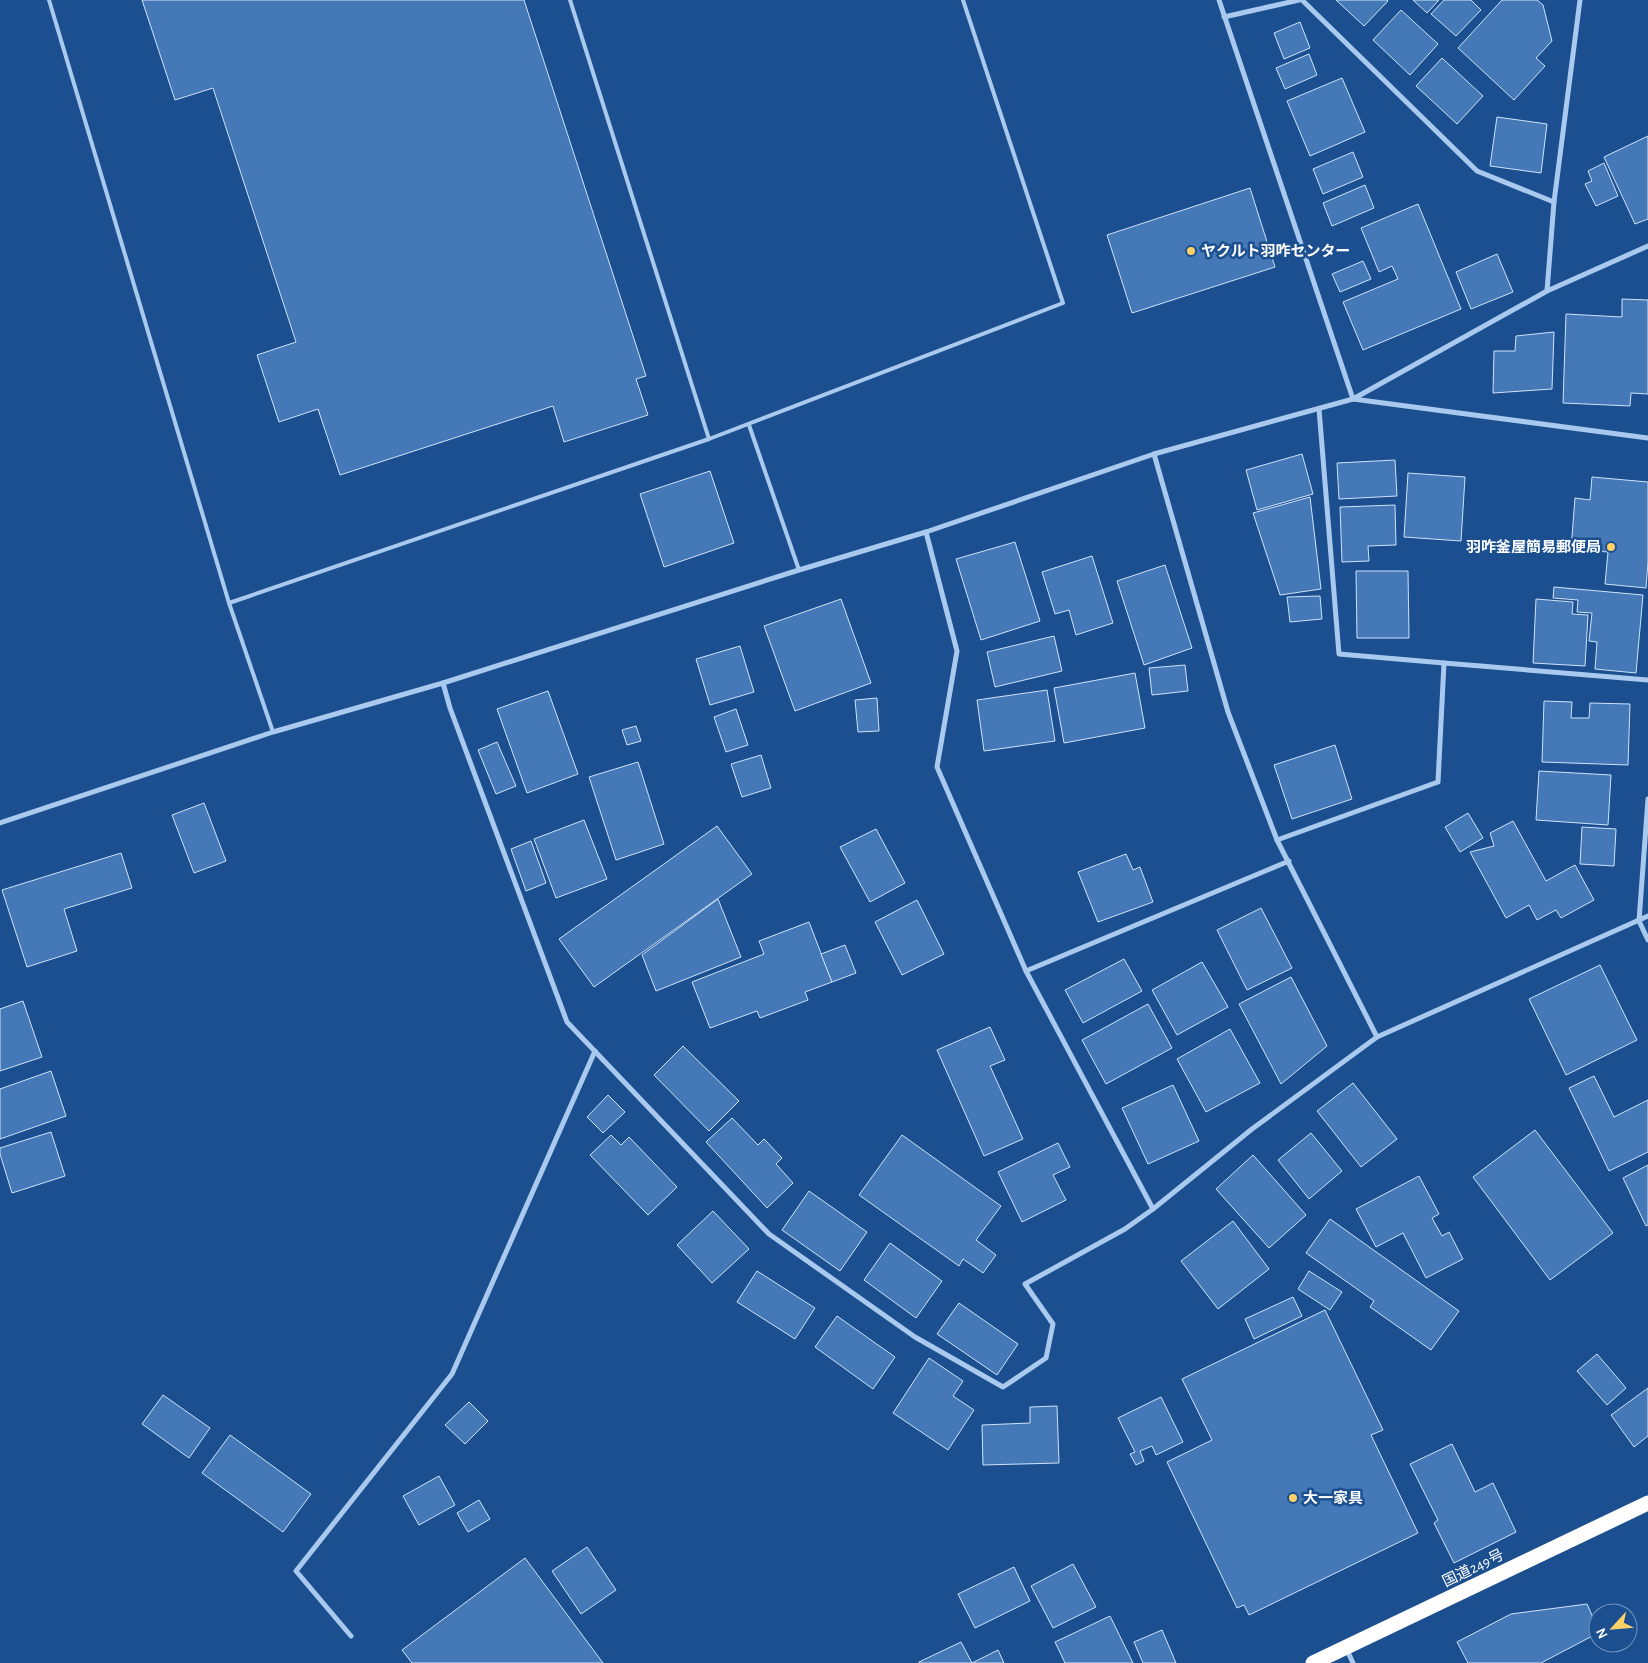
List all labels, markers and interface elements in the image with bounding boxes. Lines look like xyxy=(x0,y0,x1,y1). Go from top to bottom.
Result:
place label: ヤクルト羽咋センター xyxy=(1201,243,1351,259)
marker: ヤクルト羽咋センター xyxy=(1185,245,1197,257)
place label: 羽咋釜屋簡易郵便局 xyxy=(1466,539,1601,555)
marker: 羽咋釜屋簡易郵便局 xyxy=(1605,541,1617,553)
place label: 大一家具 xyxy=(1303,1490,1363,1506)
marker: 大一家具 xyxy=(1287,1492,1299,1504)
street label: 国道249号 xyxy=(1440,1546,1506,1590)
north arrow xyxy=(1588,1603,1638,1653)
text: N xyxy=(1594,1626,1611,1641)

